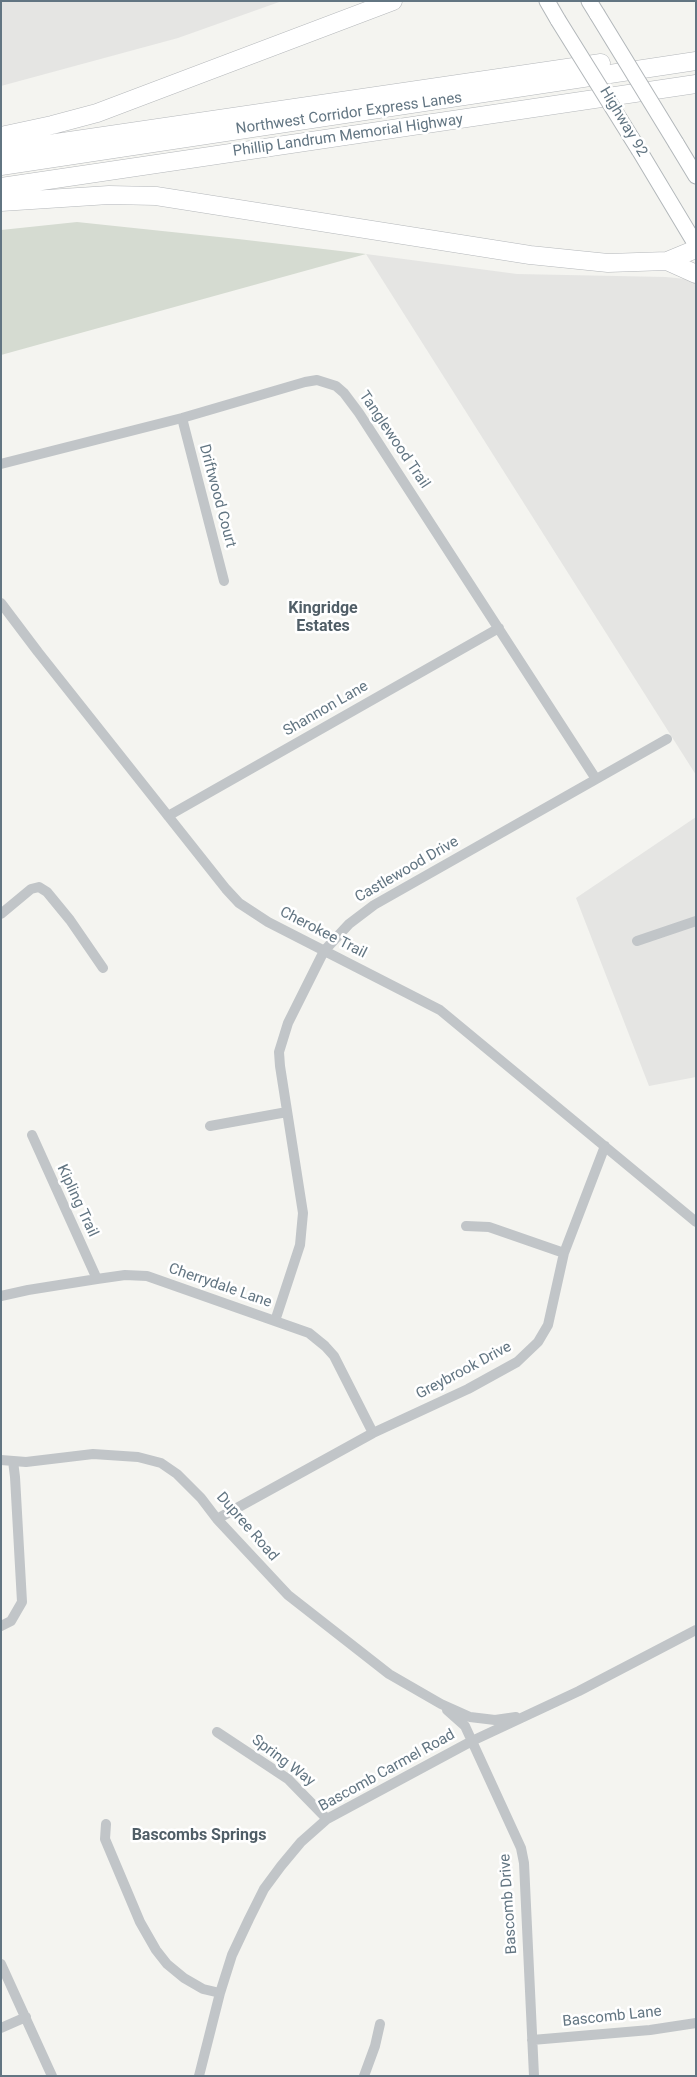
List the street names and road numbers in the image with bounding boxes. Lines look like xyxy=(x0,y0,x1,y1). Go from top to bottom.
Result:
street label: Highway 92 xyxy=(595,84,651,160)
street label: Northwest Corridor Express Lanes xyxy=(235,89,463,139)
street label: Phillip Landrum Memorial Highway xyxy=(232,111,464,161)
street label: Tanglewood Trail xyxy=(355,388,433,492)
street label: Driftwood Court xyxy=(195,442,239,550)
street label: Shannon Lane xyxy=(280,677,372,741)
street label: Castlewood Drive xyxy=(352,833,462,907)
street label: Cherokee Trail xyxy=(277,903,369,963)
street label: Kipling Trail xyxy=(52,1162,102,1240)
street label: Cherrydale Lane xyxy=(166,1260,274,1312)
street label: Greybrook Drive xyxy=(413,1338,515,1404)
street label: Dupree Road xyxy=(212,1489,282,1565)
street label: Bascomb Carmel Road xyxy=(316,1726,458,1816)
street label: Spring Way xyxy=(248,1731,318,1791)
street label: Bascomb Drive xyxy=(497,1853,521,1955)
street label: Bascomb Lane xyxy=(562,2003,662,2031)

